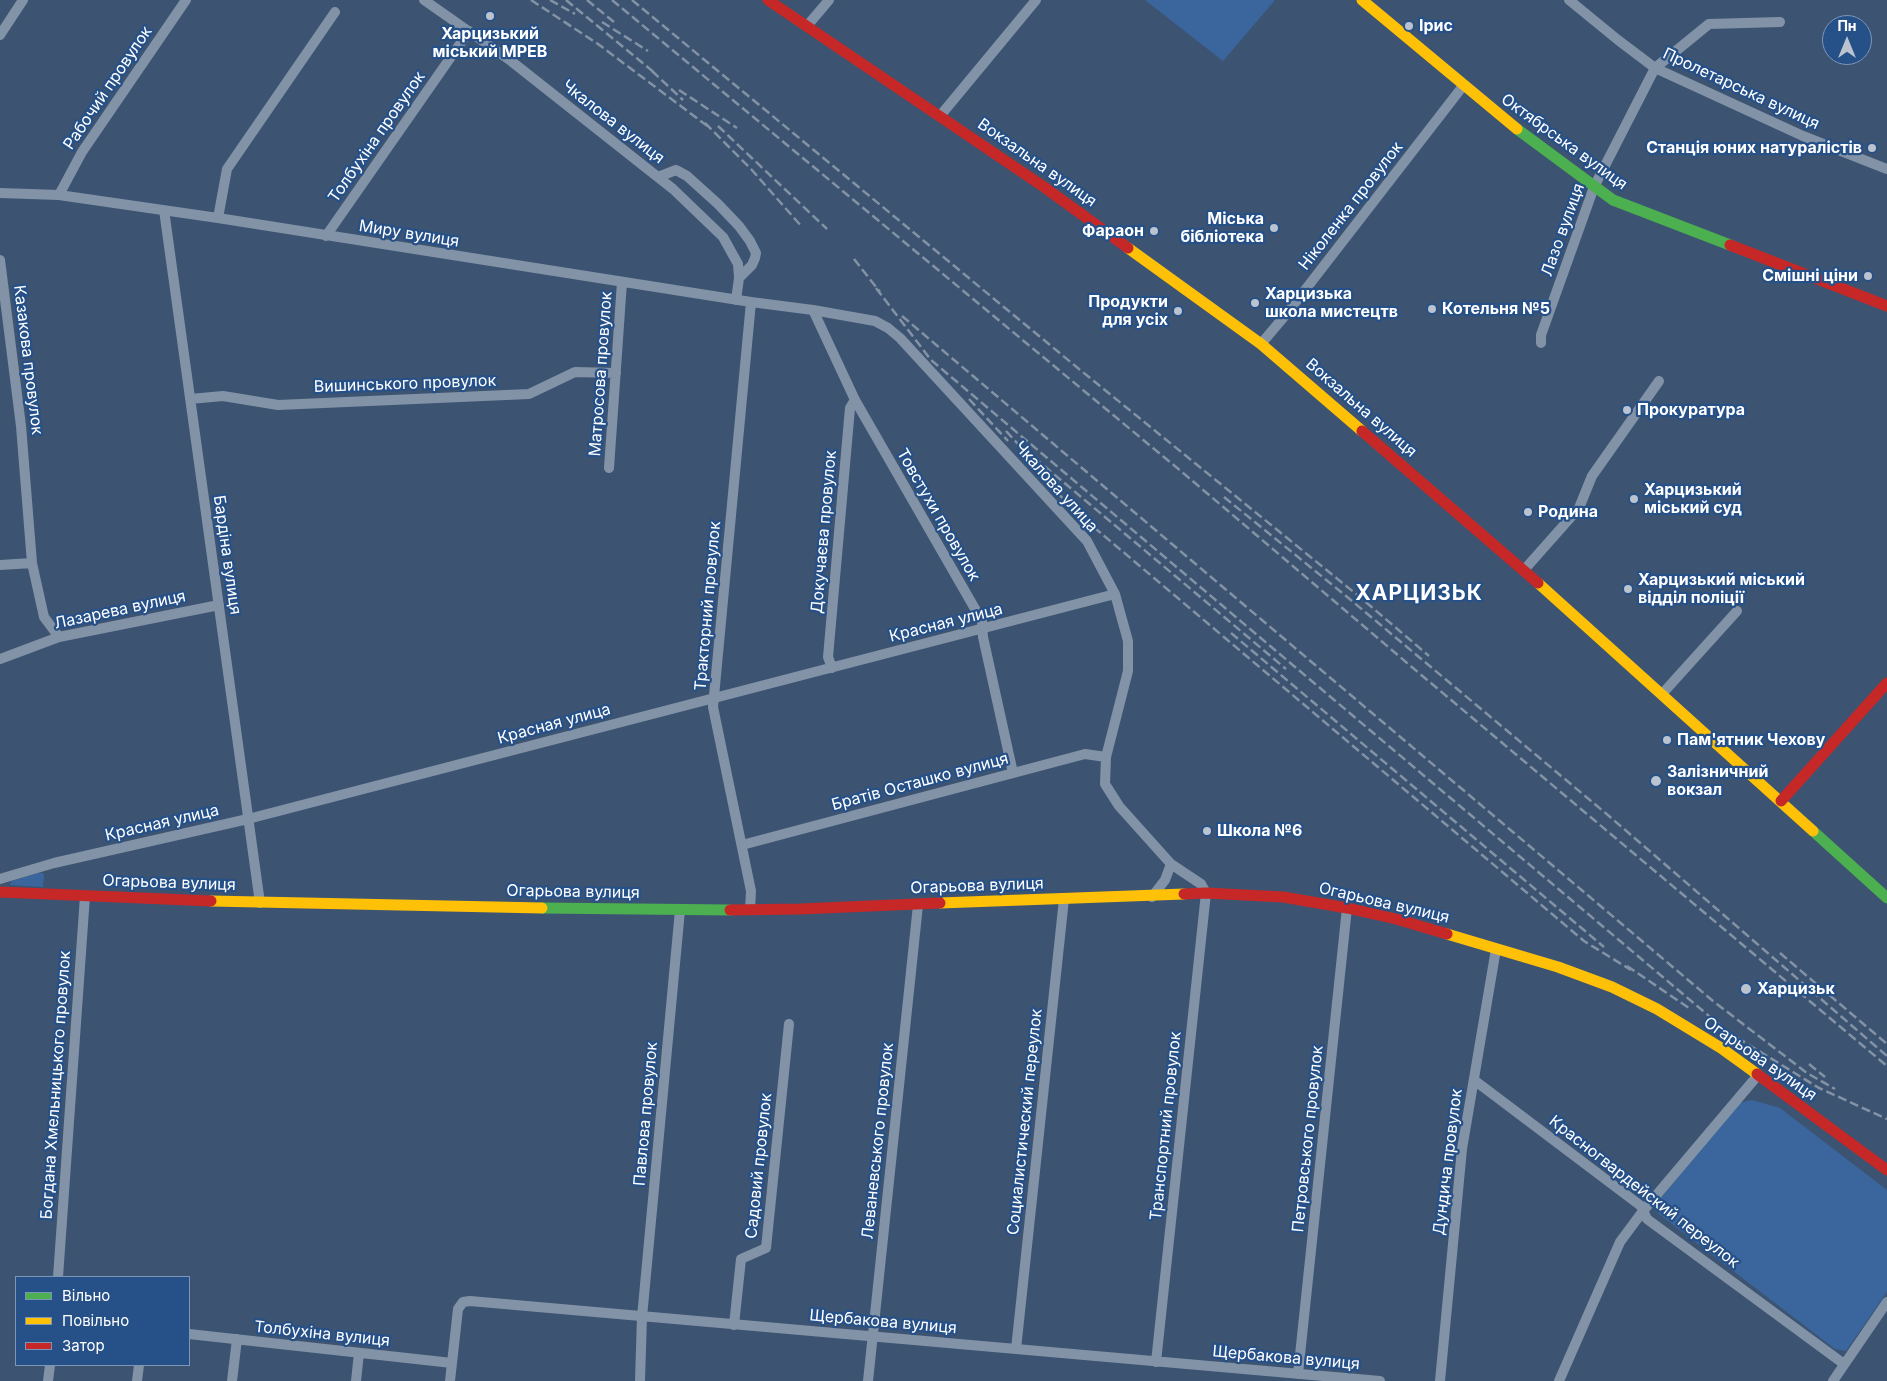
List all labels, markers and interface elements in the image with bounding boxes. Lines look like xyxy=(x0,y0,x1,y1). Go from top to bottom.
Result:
marker: Харцизький міський МРЕВ xyxy=(484,10,496,22)
north arrow xyxy=(1822,15,1872,65)
place label: Ірис xyxy=(1419,16,1453,36)
text: Пн xyxy=(1837,17,1857,34)
marker: Ірис xyxy=(1403,20,1415,32)
street label: Рабочий провулок xyxy=(60,23,156,153)
place label: Харцизький міський МРЕВ xyxy=(433,24,547,62)
street label: Пролетарська вулиця xyxy=(1660,44,1822,134)
street label: Толбухіна провулок xyxy=(325,68,429,206)
street label: Чкалова вулиця xyxy=(558,76,668,168)
street label: Октябрська вулиця xyxy=(1497,90,1631,194)
street label: Вокзальна вулиця xyxy=(974,115,1100,211)
street label: Ніколенка провулок xyxy=(1295,138,1407,274)
place label: Станція юних натуралістів xyxy=(1646,138,1862,158)
marker: Станція юних натуралістів xyxy=(1866,142,1878,154)
street label: Лазо вулиця xyxy=(1537,181,1589,279)
place label: Міська бібліотека xyxy=(1180,209,1264,247)
street label: Миру вулиця xyxy=(357,217,461,251)
place label: Фараон xyxy=(1082,221,1144,241)
marker: Міська бібліотека xyxy=(1268,222,1280,234)
marker: Фараон xyxy=(1148,225,1160,237)
place label: Смішні ціни xyxy=(1762,266,1858,286)
marker: Смішні ціни xyxy=(1862,270,1874,282)
street label: Казакова провулок xyxy=(9,284,47,436)
place label: Харцизька школа мистецтв xyxy=(1265,284,1398,322)
street label: Матросова провулок xyxy=(586,291,616,457)
place label: Продукти для усіх xyxy=(1088,292,1168,330)
marker: Харцизька школа мистецтв xyxy=(1249,297,1261,309)
place label: Котельня №5 xyxy=(1442,299,1550,319)
marker: Котельня №5 xyxy=(1426,303,1438,315)
marker: Продукти для усіх xyxy=(1172,305,1184,317)
street label: Вокзальна вулиця xyxy=(1302,355,1420,461)
street label: Вишинського провулок xyxy=(314,371,496,397)
place label: Прокуратура xyxy=(1637,400,1745,420)
marker: Прокуратура xyxy=(1621,404,1633,416)
street label: Чкалова улица xyxy=(1010,438,1102,536)
street label: Товстухи провулок xyxy=(892,445,984,585)
street label: Докучаєва провулок xyxy=(807,450,841,614)
place label: Харцизький міський суд xyxy=(1644,480,1742,518)
marker: Харцизький міський суд xyxy=(1628,493,1640,505)
street label: Бардіна вулиця xyxy=(209,494,245,616)
place label: Родина xyxy=(1538,502,1598,522)
marker: Родина xyxy=(1522,506,1534,518)
street label: Тракторний провулок xyxy=(691,520,725,692)
place label: Харцизький міський відділ поліції xyxy=(1638,570,1805,608)
district label: ХАРЦИЗЬК xyxy=(1354,581,1484,607)
marker: Харцизький міський відділ поліції xyxy=(1622,583,1634,595)
street label: Лазарева вулиця xyxy=(53,587,187,633)
street label: Красная улица xyxy=(887,600,1005,646)
street label: Красная улица xyxy=(495,700,613,748)
place label: Пам'ятник Чехову xyxy=(1677,730,1825,750)
marker: Пам'ятник Чехову xyxy=(1661,734,1673,746)
street label: Братів Осташко вулиця xyxy=(830,749,1010,815)
place label: Залізничний вокзал xyxy=(1667,762,1768,800)
marker: Залізничний вокзал xyxy=(1649,774,1663,788)
street label: Красная улица xyxy=(103,801,221,845)
place label: Школа №6 xyxy=(1217,821,1302,841)
marker: Школа №6 xyxy=(1201,825,1213,837)
street label: Огарьова вулиця xyxy=(102,871,236,895)
street label: Огарьова вулиця xyxy=(910,874,1044,898)
street label: Огарьова вулиця xyxy=(1317,879,1451,927)
street label: Огарьова вулиця xyxy=(506,881,640,903)
street label: Богдана Хмельницького провулок xyxy=(37,950,75,1220)
place label: Харцизьк xyxy=(1757,979,1835,999)
marker: Харцизьк xyxy=(1739,982,1753,996)
street label: Социалистический переулок xyxy=(1004,1008,1046,1236)
street label: Огарьова вулиця xyxy=(1700,1013,1820,1105)
street label: Транспортний провулок xyxy=(1147,1031,1185,1221)
street label: Павлова провулок xyxy=(630,1041,662,1187)
street label: Леваневського провулок xyxy=(858,1042,898,1240)
street label: Петровського провулок xyxy=(1289,1045,1327,1233)
street label: Дундича провулок xyxy=(1429,1088,1467,1236)
street label: Садовий провулок xyxy=(742,1092,776,1240)
street label: Красногвардейский переулок xyxy=(1545,1112,1743,1272)
legend xyxy=(15,1276,190,1366)
text: Вільно xyxy=(62,1286,110,1305)
street label: Щербакова вулиця xyxy=(808,1306,958,1338)
text: Повільно xyxy=(62,1311,129,1330)
street label: Толбухіна вулиця xyxy=(253,1317,391,1351)
text: Затор xyxy=(62,1336,105,1355)
street label: Щербакова вулиця xyxy=(1211,1342,1361,1374)

